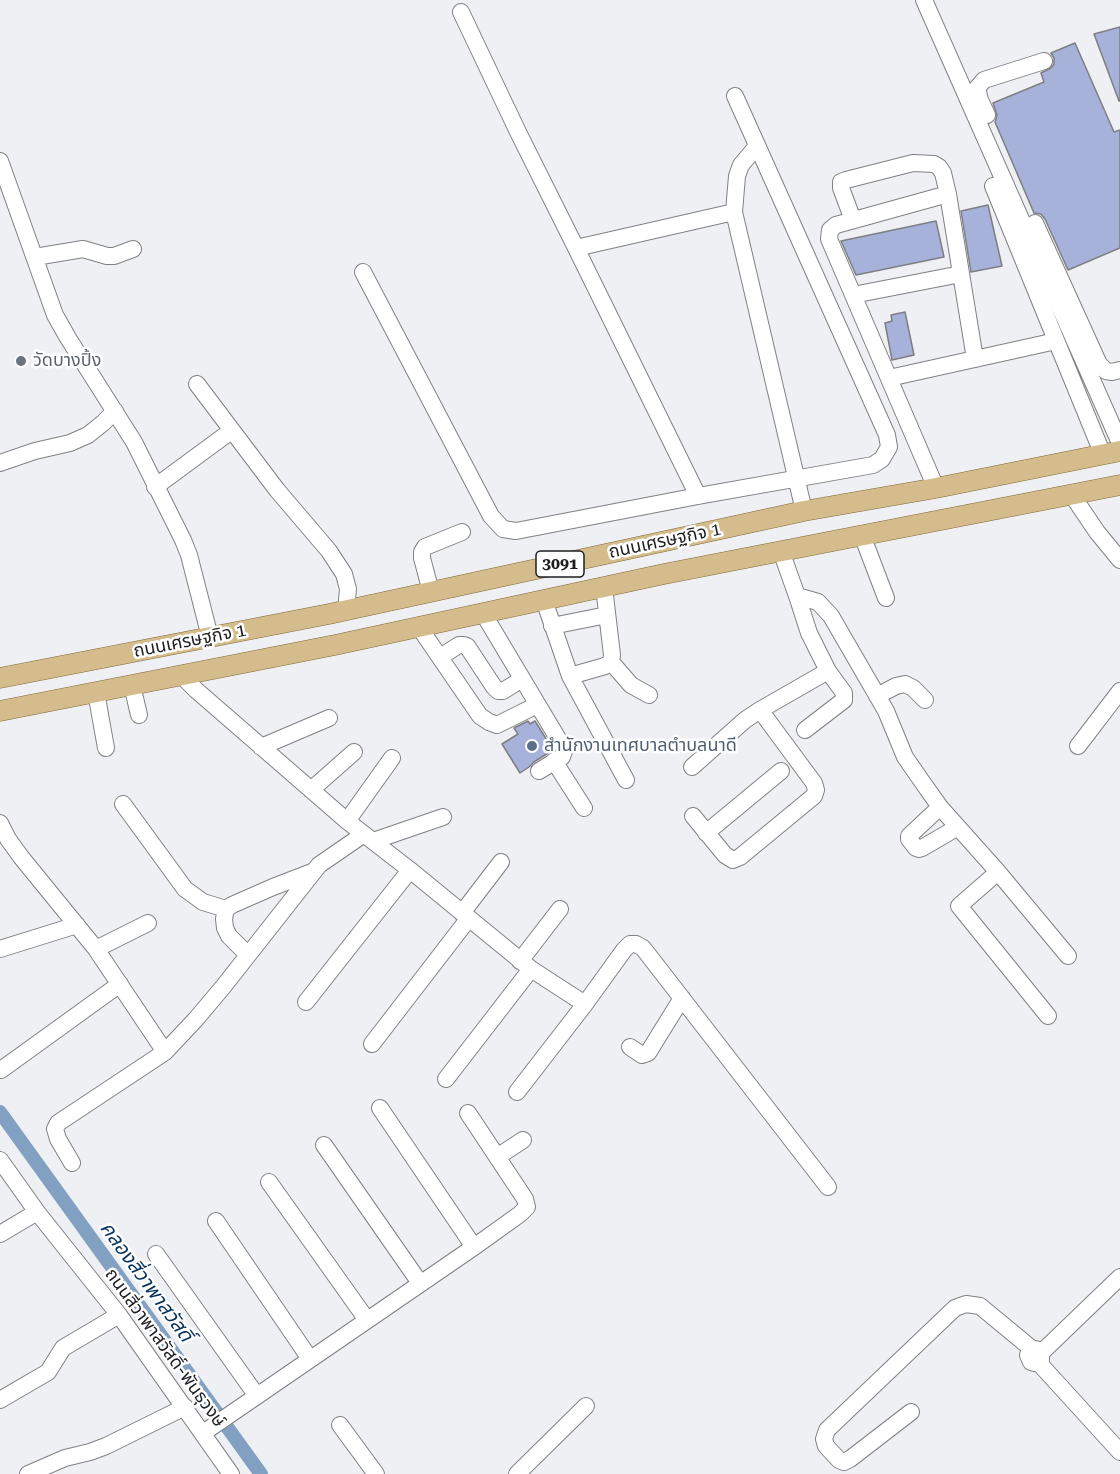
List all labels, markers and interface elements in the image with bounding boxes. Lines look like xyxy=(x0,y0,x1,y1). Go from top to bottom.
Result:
place label: วัดบางปิ้ง xyxy=(33,350,101,372)
marker: วัดบางปิ้ง xyxy=(14,354,28,368)
street label: ถนนเศรษฐกิจ 1 xyxy=(607,519,723,563)
road number: 3091 xyxy=(536,551,584,577)
street label: ถนนเศรษฐกิจ 1 xyxy=(132,619,248,663)
place label: สำนักงานเทศบาลตำบลนาดี xyxy=(544,735,737,757)
marker: สำนักงานเทศบาลตำบลนาดี xyxy=(525,739,539,753)
water label: คลองสี่วาพาสวัสดิ์ xyxy=(94,1217,198,1347)
street label: ถนนสี่วาพาสวัสดิ์-พันธุวงษ์ xyxy=(100,1264,230,1432)

